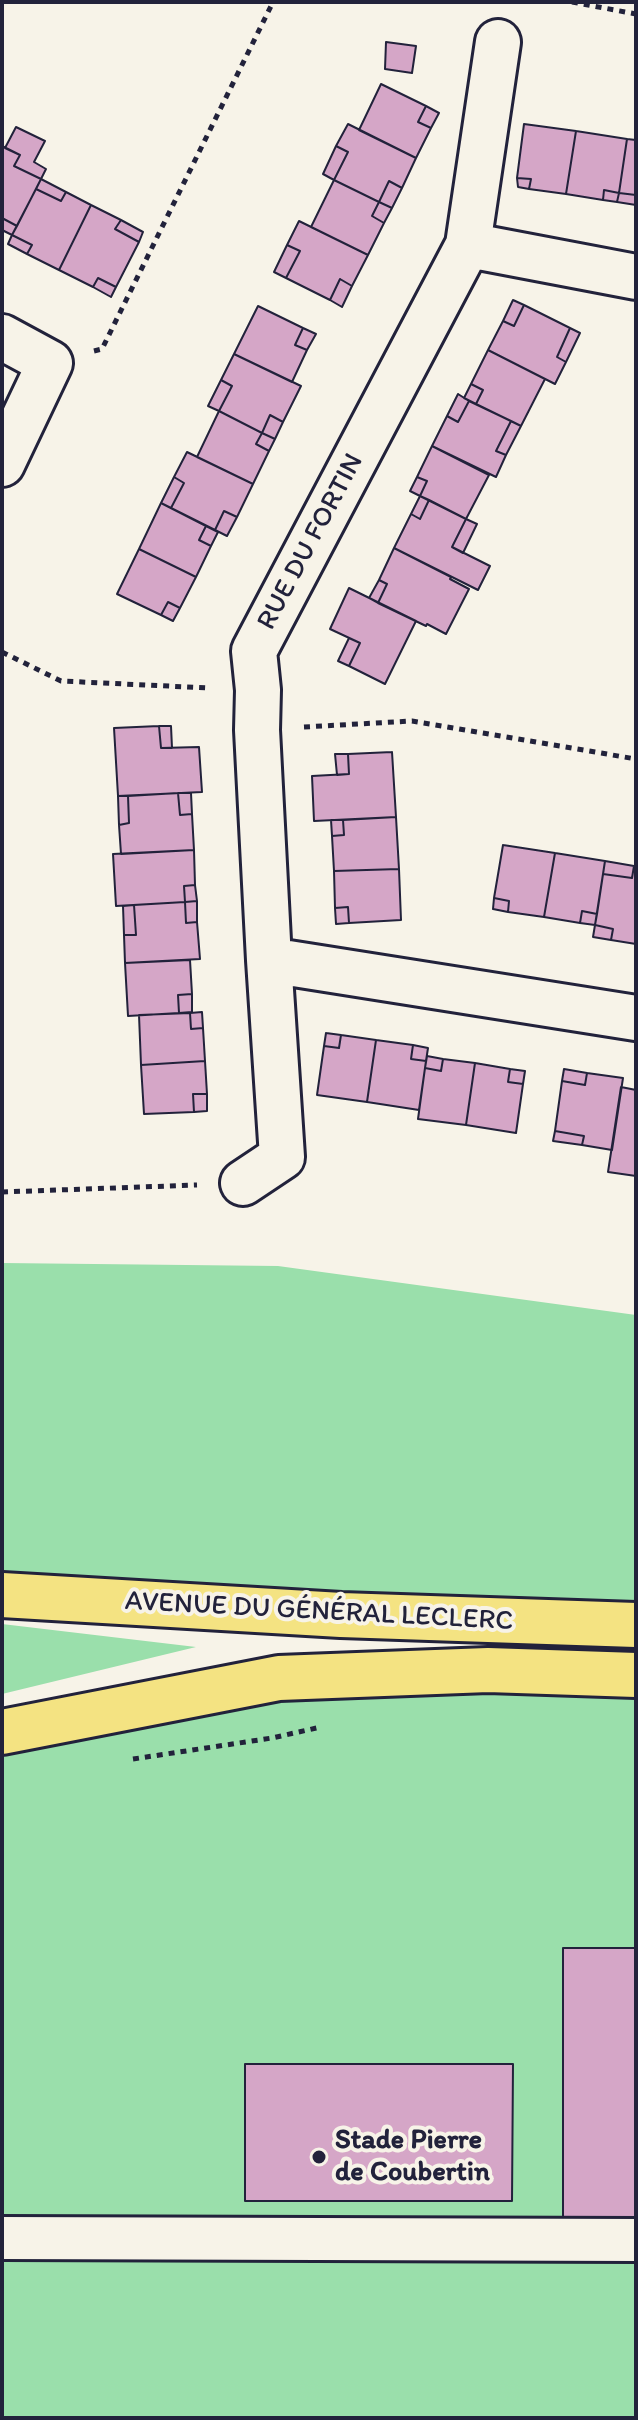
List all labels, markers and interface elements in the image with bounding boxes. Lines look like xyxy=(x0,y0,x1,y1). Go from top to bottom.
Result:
street label: RUE DU FORTIN xyxy=(251,448,371,636)
street label: AVENUE DU GÉNÉRAL LECLERC xyxy=(124,1585,514,1639)
place label: Stade Pierre de Coubertin xyxy=(335,2124,490,2190)
marker: Stade Pierre de Coubertin xyxy=(310,2148,328,2166)

